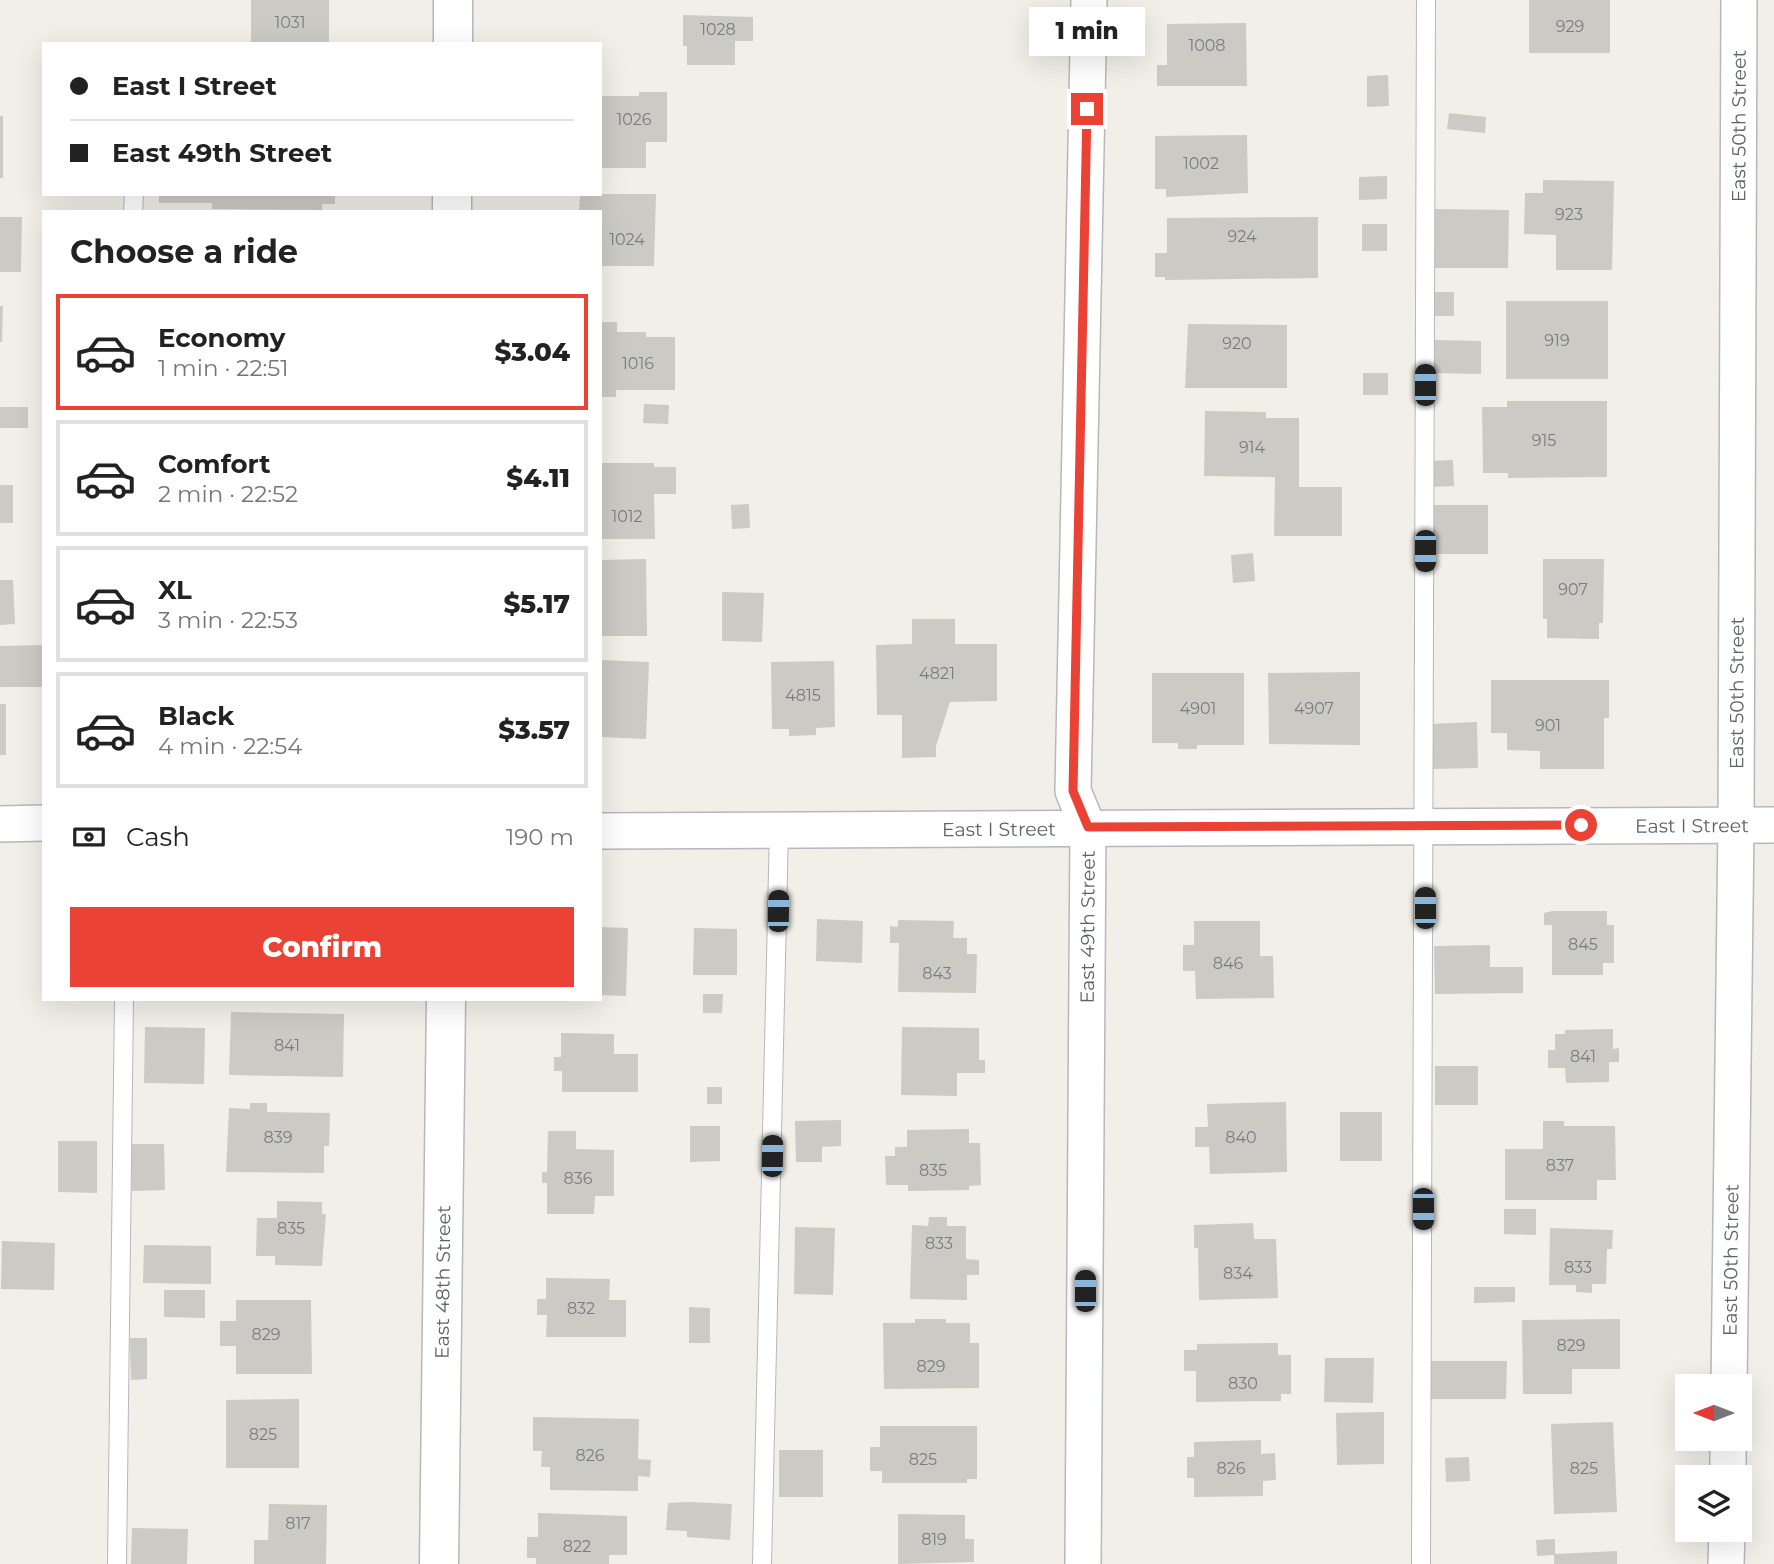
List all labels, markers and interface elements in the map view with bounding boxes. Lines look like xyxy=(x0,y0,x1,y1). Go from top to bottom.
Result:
callout: 1 min xyxy=(1029,7,1145,56)
house number: 1031 xyxy=(274,13,306,32)
text: 1 min xyxy=(1055,17,1119,45)
house number: 929 xyxy=(1556,17,1584,36)
house number: 1028 xyxy=(700,20,736,39)
house number: 1008 xyxy=(1188,36,1226,55)
street label: East 50th Street xyxy=(1727,50,1750,202)
text: East I Street xyxy=(112,70,277,102)
route end xyxy=(1071,93,1103,125)
house number: 1026 xyxy=(616,110,652,129)
text: East 49th Street xyxy=(112,137,332,169)
house number: 1002 xyxy=(1183,154,1219,173)
house number: 923 xyxy=(1555,205,1583,224)
house number: 924 xyxy=(1227,227,1257,246)
house number: 1024 xyxy=(609,230,645,249)
text: Choose a ride xyxy=(70,232,298,271)
icon: car xyxy=(74,321,137,384)
text: Economy xyxy=(158,322,285,354)
house number: 919 xyxy=(1544,331,1570,350)
house number: 920 xyxy=(1222,334,1252,353)
text: $3.04 xyxy=(495,336,570,368)
text: 1 min · 22:51 xyxy=(158,354,289,382)
house number: 1016 xyxy=(622,354,654,373)
car xyxy=(1415,364,1436,406)
house number: 915 xyxy=(1532,431,1556,450)
house number: 914 xyxy=(1239,438,1265,457)
icon: car xyxy=(74,447,137,510)
text: Comfort xyxy=(158,448,270,480)
text: $4.11 xyxy=(506,462,570,494)
text: 2 min · 22:52 xyxy=(158,480,298,508)
house number: 1012 xyxy=(611,507,643,526)
car xyxy=(1415,530,1436,572)
icon: car xyxy=(74,573,137,636)
text: XL xyxy=(158,574,192,606)
house number: 907 xyxy=(1558,580,1588,599)
text: $5.17 xyxy=(504,588,570,620)
text: 3 min · 22:53 xyxy=(158,606,298,634)
street label: East 50th Street xyxy=(1725,617,1748,769)
house number: 4821 xyxy=(919,664,955,683)
house number: 4815 xyxy=(785,686,821,705)
icon: car xyxy=(74,699,137,762)
house number: 4901 xyxy=(1180,699,1216,718)
house number: 4907 xyxy=(1294,699,1334,718)
text: Black xyxy=(158,700,234,732)
text: $3.57 xyxy=(498,714,570,746)
house number: 901 xyxy=(1535,716,1561,735)
text: 4 min · 22:54 xyxy=(158,732,302,760)
route start xyxy=(1565,809,1597,841)
street label: East I Street xyxy=(1635,814,1749,837)
street label: East I Street xyxy=(942,817,1056,841)
icon: cash xyxy=(70,818,108,856)
text: Cash xyxy=(126,821,190,853)
text: 190 m xyxy=(506,823,574,851)
street label: East 49th Street xyxy=(1075,850,1099,1004)
car xyxy=(1415,887,1436,929)
car xyxy=(768,890,789,932)
button: Confirm xyxy=(70,907,574,987)
house number: 845 xyxy=(1568,935,1598,954)
house number: 846 xyxy=(1213,954,1244,973)
house number: 843 xyxy=(922,964,952,983)
house number: 841 xyxy=(274,1036,300,1055)
house number: 841 xyxy=(1570,1047,1596,1066)
house number: 839 xyxy=(264,1128,292,1147)
house number: 840 xyxy=(1225,1128,1257,1147)
car xyxy=(762,1135,783,1177)
house number: 837 xyxy=(1546,1156,1574,1175)
house number: 835 xyxy=(919,1161,947,1180)
house number: 836 xyxy=(564,1169,593,1188)
street label: East 50th Street xyxy=(1718,1183,1743,1336)
car xyxy=(1413,1188,1434,1230)
street label: East 48th Street xyxy=(430,1205,455,1359)
house number: 835 xyxy=(277,1219,305,1238)
house number: 833 xyxy=(925,1234,953,1253)
house number: 833 xyxy=(1564,1258,1592,1277)
house number: 834 xyxy=(1223,1264,1253,1283)
car xyxy=(1075,1270,1096,1312)
house number: 832 xyxy=(567,1299,595,1318)
house number: 829 xyxy=(251,1325,281,1344)
house number: 829 xyxy=(1556,1336,1586,1355)
house number: 829 xyxy=(916,1357,946,1376)
house number: 830 xyxy=(1228,1374,1258,1393)
north arrow xyxy=(1675,1374,1752,1451)
map controls xyxy=(1675,1374,1752,1542)
house number: 825 xyxy=(249,1425,277,1444)
house number: 826 xyxy=(575,1446,605,1465)
house number: 825 xyxy=(909,1450,937,1469)
house number: 826 xyxy=(1216,1459,1246,1478)
house number: 825 xyxy=(1570,1459,1598,1478)
button: layers xyxy=(1675,1465,1752,1542)
house number: 817 xyxy=(285,1514,311,1533)
house number: 819 xyxy=(921,1530,947,1549)
house number: 822 xyxy=(563,1537,591,1556)

